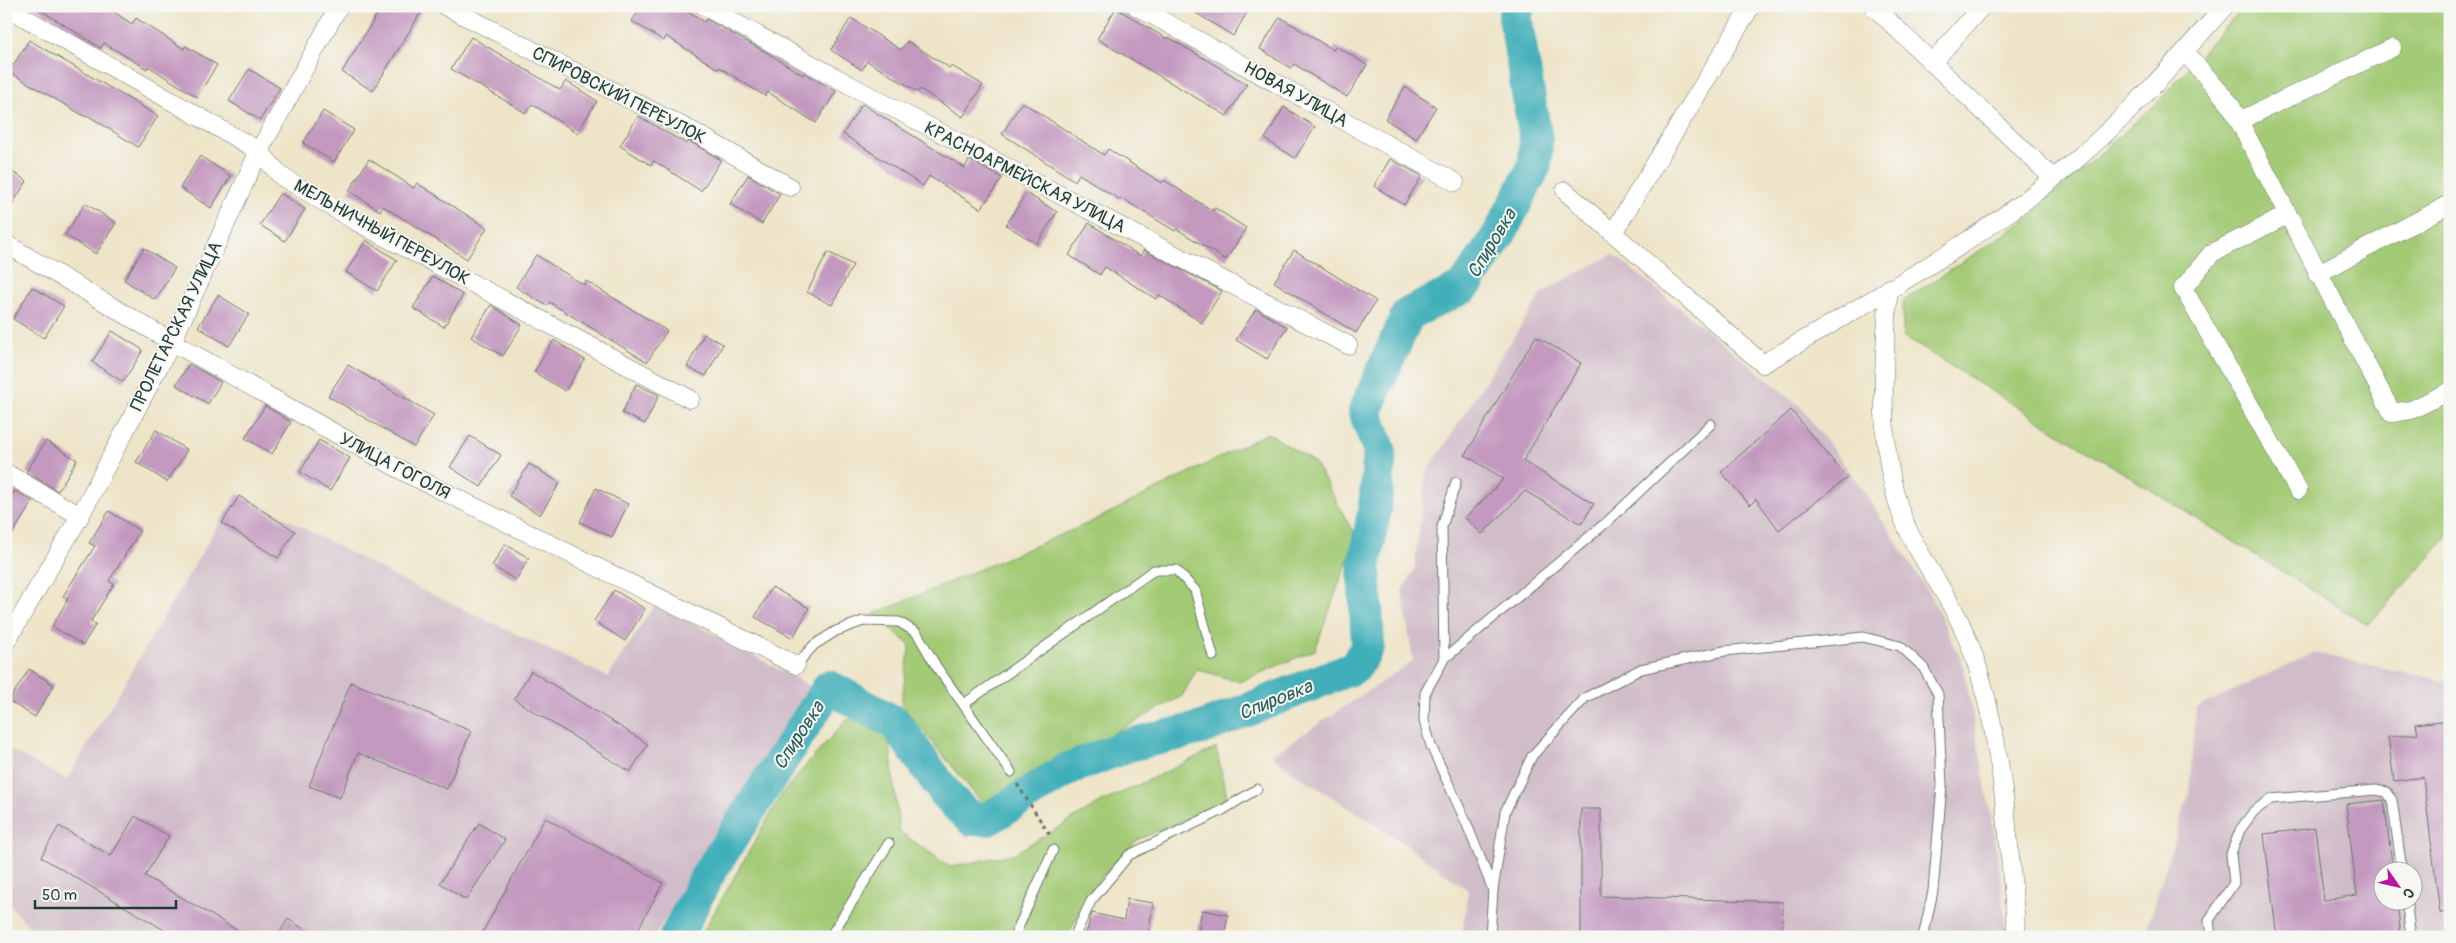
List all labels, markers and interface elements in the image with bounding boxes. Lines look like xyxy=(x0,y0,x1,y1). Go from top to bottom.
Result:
street label: СПИРОВСКИЙ ПЕРЕУЛОК xyxy=(528,42,710,149)
street label: НОВАЯ УЛИЦА xyxy=(1240,56,1352,133)
street label: КРАСНОАРМЕЙСКАЯ УЛИЦА xyxy=(920,117,1130,238)
street label: МЕЛЬНИЧНЫЙ ПЕРЕУЛОК xyxy=(290,174,474,290)
water label: Спировка xyxy=(1462,203,1523,283)
street label: ПРОЛЕТАРСКАЯ УЛИЦА xyxy=(125,237,228,415)
street label: УЛИЦА ГОГОЛЯ xyxy=(335,428,454,505)
water label: Спировка xyxy=(1235,674,1317,725)
water label: Спировка xyxy=(768,696,831,774)
north arrow xyxy=(2374,860,2424,910)
scale bar xyxy=(35,878,176,910)
text: С xyxy=(2399,885,2418,902)
text: 50 m xyxy=(42,886,77,905)

